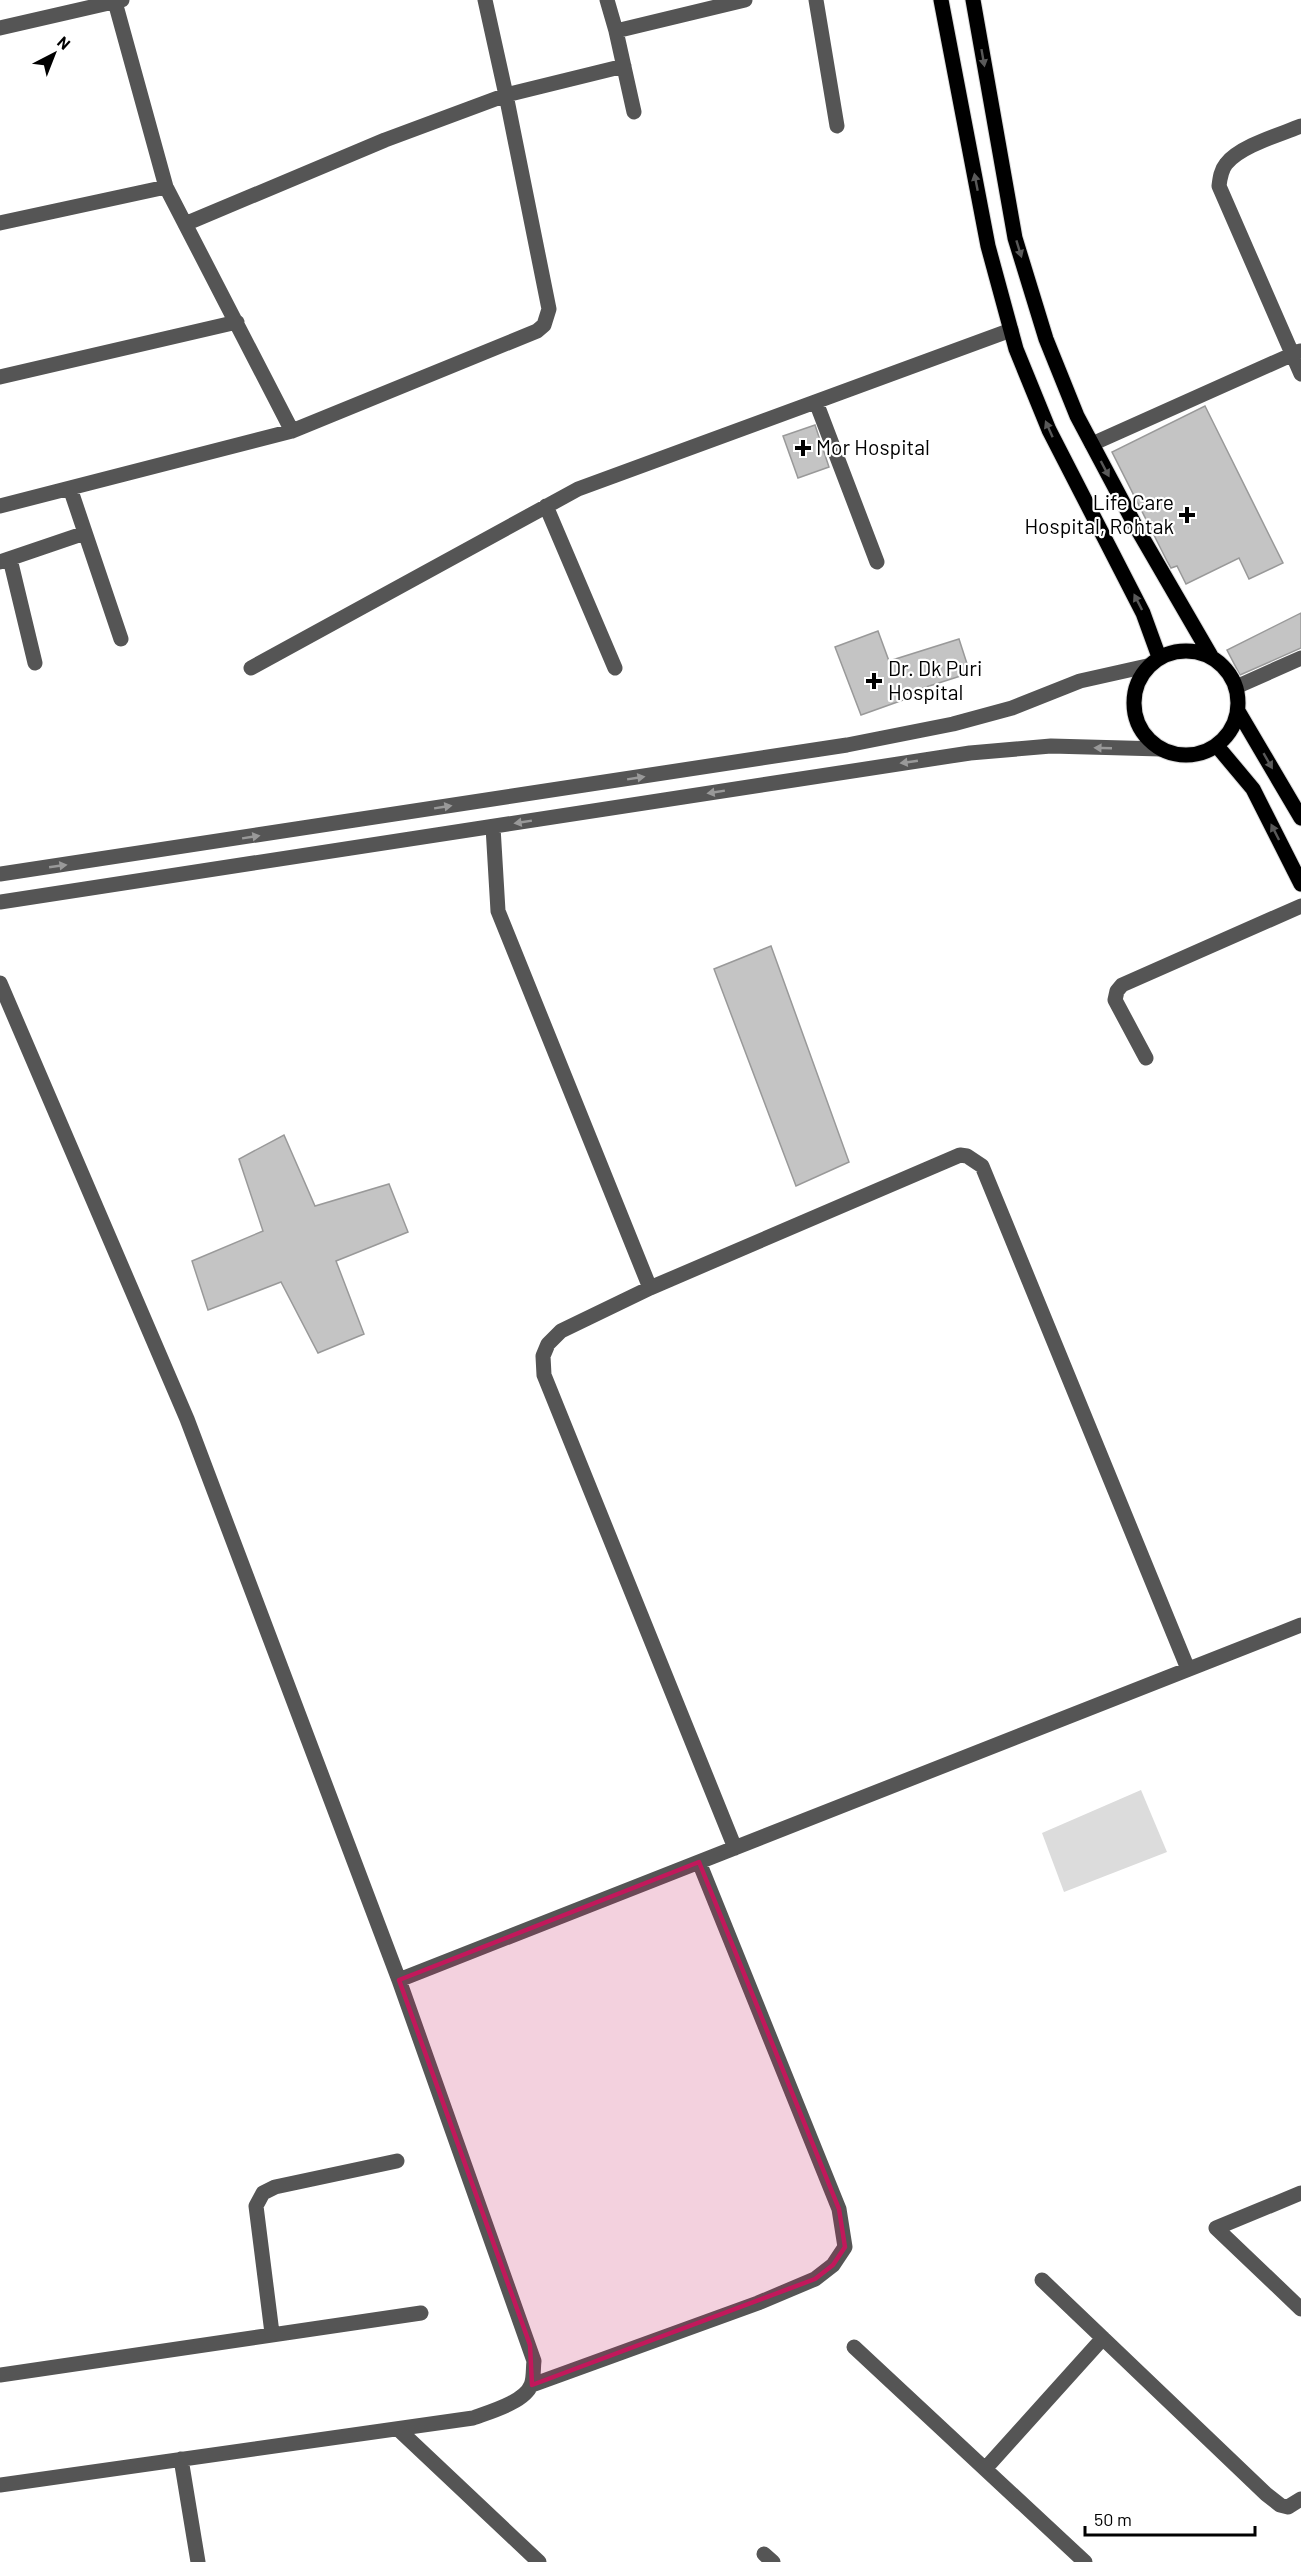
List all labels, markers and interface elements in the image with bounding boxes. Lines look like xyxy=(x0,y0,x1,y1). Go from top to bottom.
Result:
north arrow xyxy=(24,24,84,84)
text: N xyxy=(54,32,75,53)
one-way arrow xyxy=(979,48,988,67)
one-way arrow xyxy=(971,173,980,192)
one-way arrow xyxy=(1015,240,1024,258)
one-way arrow xyxy=(1044,421,1053,438)
place label: Mor Hospital xyxy=(816,434,930,459)
marker: Mor Hospital xyxy=(794,439,812,457)
one-way arrow xyxy=(1100,461,1110,478)
place label: Life Care Hospital, Rohtak xyxy=(1024,489,1174,538)
marker: Life Care Hospital, Rohtak xyxy=(1178,506,1196,524)
one-way arrow xyxy=(1133,594,1143,611)
place label: Dr. Dk Puri Hospital xyxy=(888,655,982,704)
marker: Dr. Dk Puri Hospital xyxy=(865,672,883,690)
one-way arrow xyxy=(1093,743,1112,753)
one-way arrow xyxy=(1262,753,1273,769)
one-way arrow xyxy=(899,758,918,767)
one-way arrow xyxy=(627,773,646,782)
one-way arrow xyxy=(706,788,725,797)
one-way arrow xyxy=(434,803,453,812)
one-way arrow xyxy=(514,818,533,827)
one-way arrow xyxy=(1270,823,1280,841)
one-way arrow xyxy=(241,833,260,842)
one-way arrow xyxy=(48,861,67,870)
scale bar xyxy=(1085,2499,1254,2537)
text: 50 m xyxy=(1094,2508,1132,2530)

